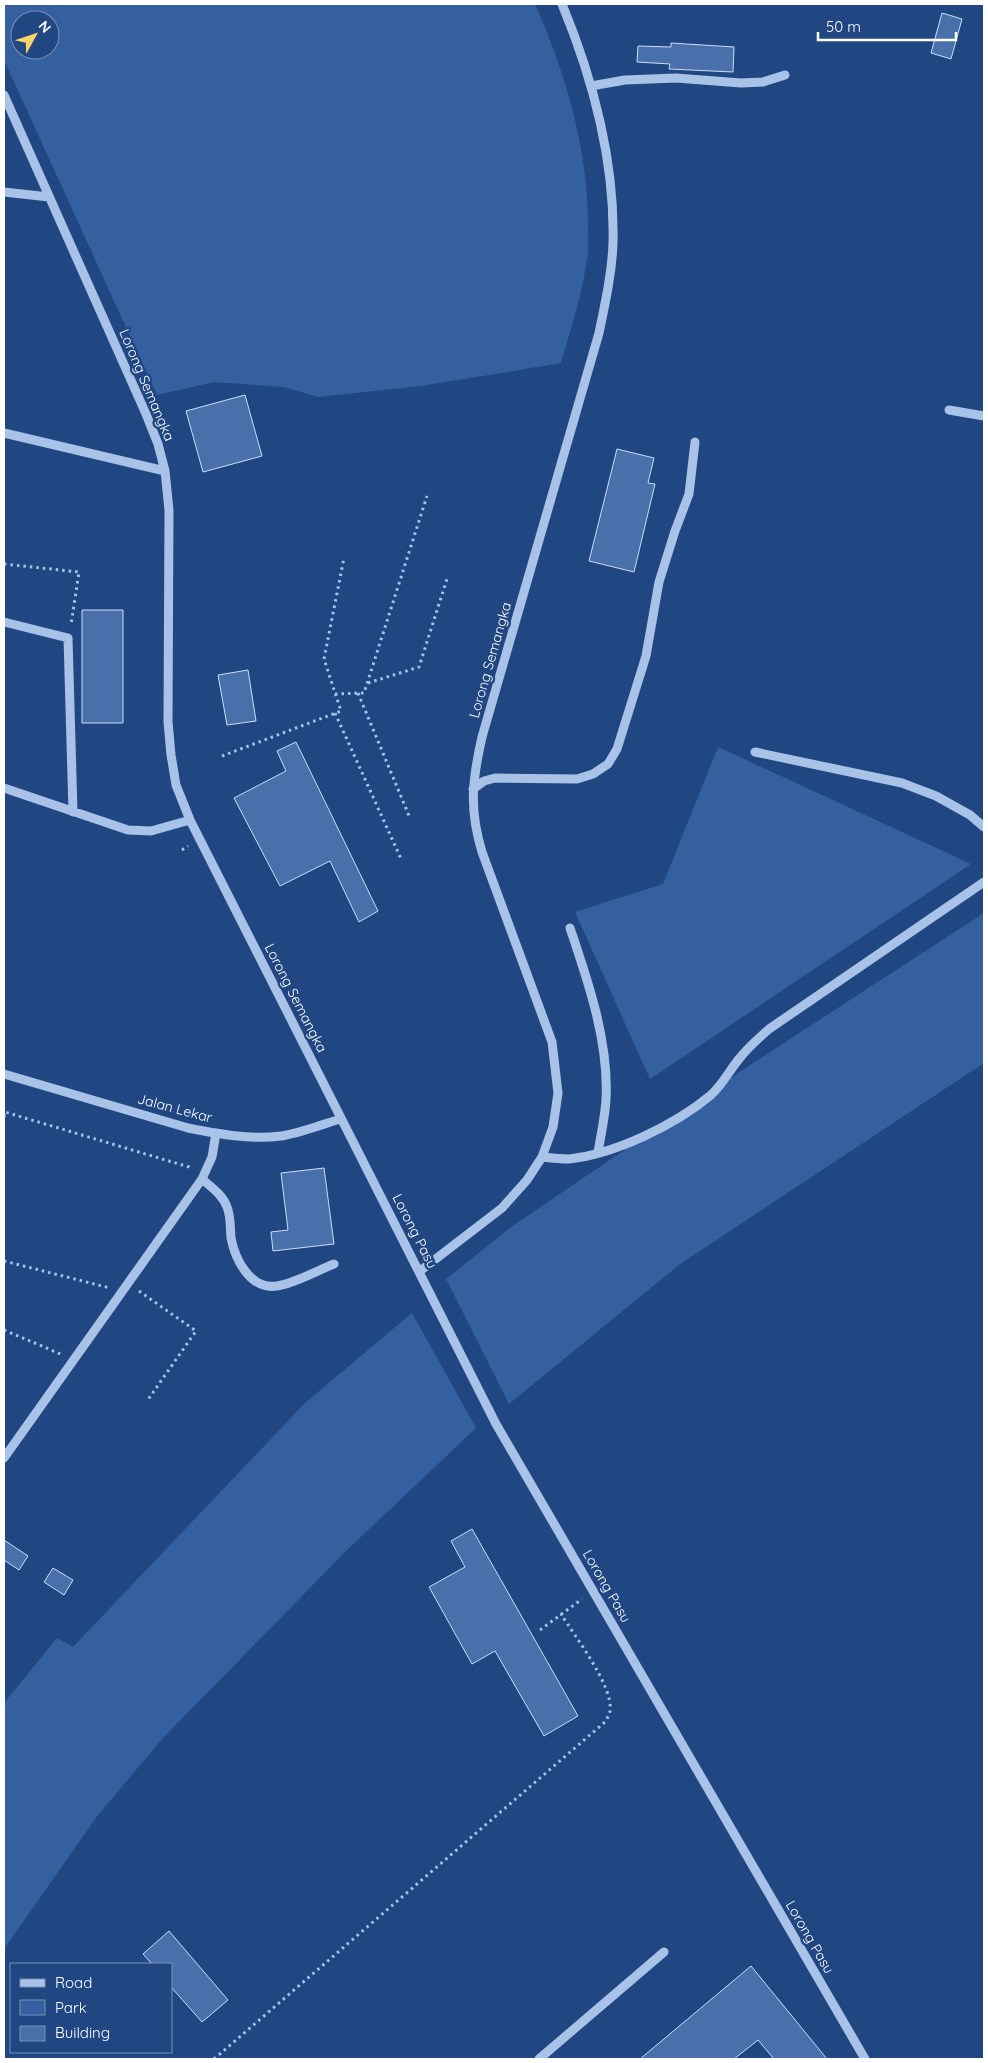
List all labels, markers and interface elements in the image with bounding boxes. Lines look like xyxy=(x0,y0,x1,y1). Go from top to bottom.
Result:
north arrow xyxy=(10,10,60,60)
scale bar xyxy=(818,10,956,42)
text: N xyxy=(35,17,55,36)
text: 50 m xyxy=(826,17,861,36)
street label: Lorong Semangka xyxy=(115,326,179,444)
street label: Lorong Semangka xyxy=(465,600,515,720)
street label: Lorong Semangka xyxy=(261,941,331,1055)
street label: Jalan Lekar xyxy=(136,1089,215,1127)
street label: Lorong Pasu xyxy=(389,1191,441,1271)
street label: Lorong Pasu xyxy=(579,1546,635,1626)
street label: Lorong Pasu xyxy=(782,1897,838,1977)
legend xyxy=(10,1963,172,2053)
text: Road xyxy=(55,1973,92,1992)
text: Park xyxy=(55,1998,87,2017)
text: Building xyxy=(55,2023,110,2042)

